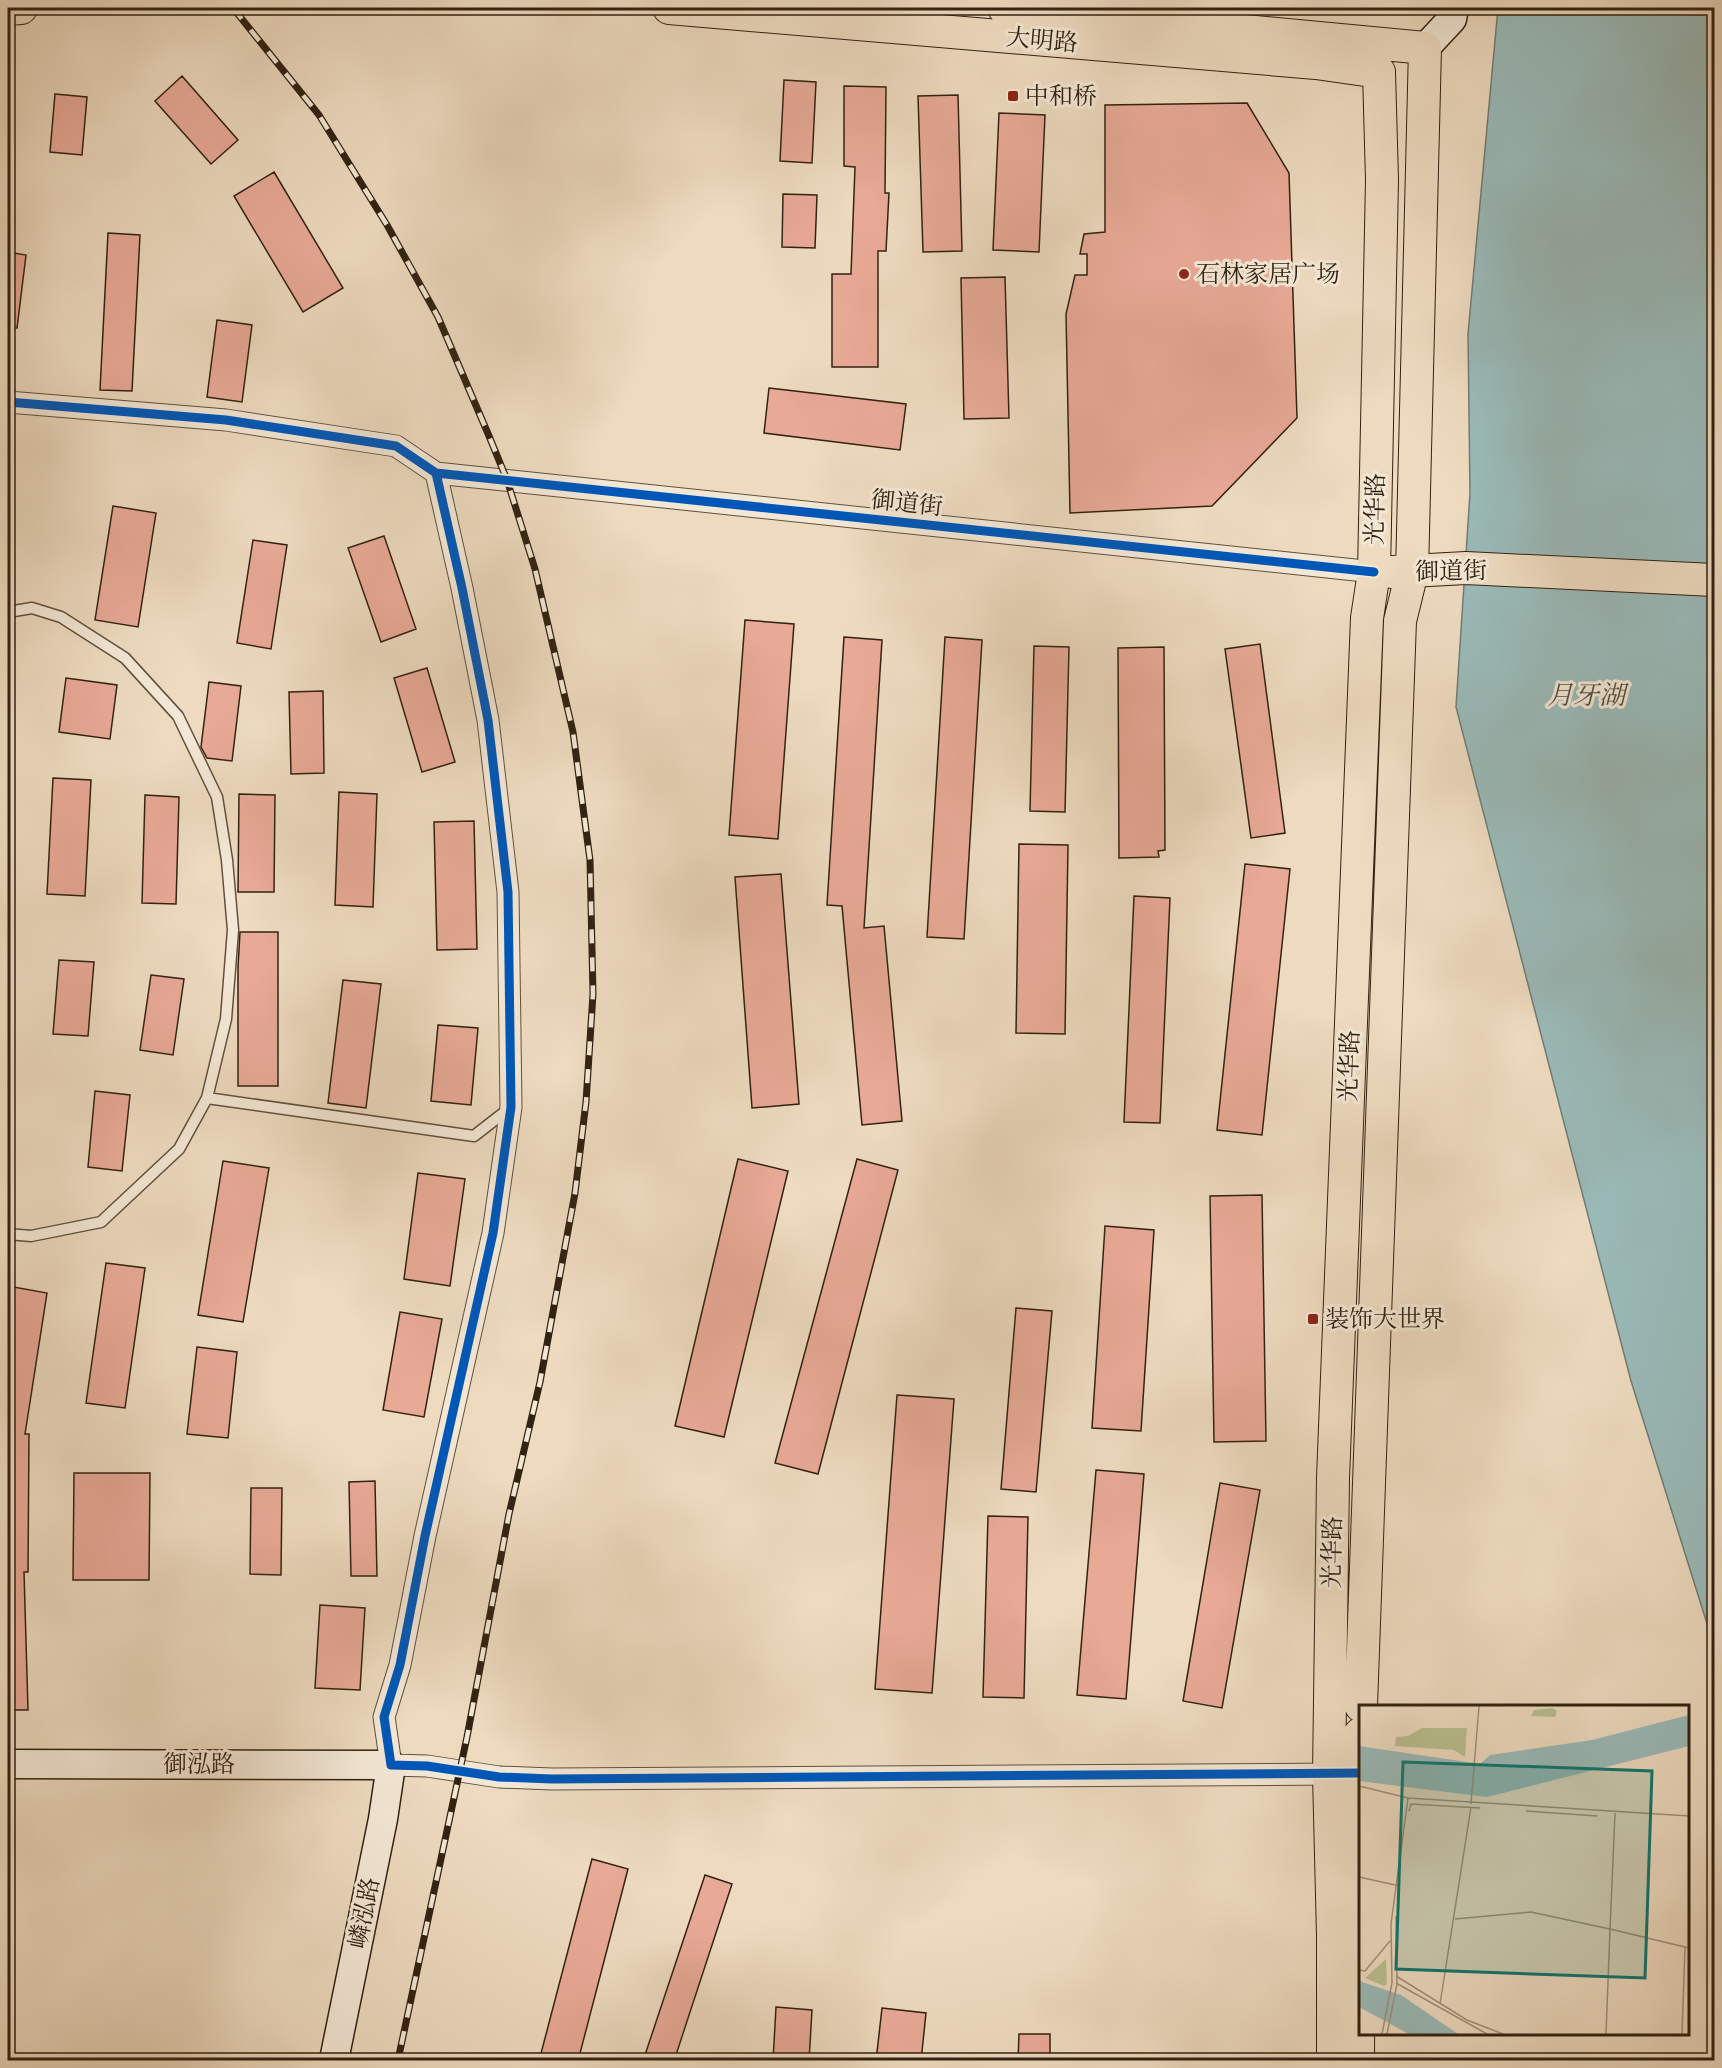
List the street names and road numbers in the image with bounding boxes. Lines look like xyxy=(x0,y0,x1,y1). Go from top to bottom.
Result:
street label: 大明路 xyxy=(1005,21,1079,58)
street label: 光华路 xyxy=(1358,473,1391,545)
street label: 御道街 xyxy=(870,483,944,522)
street label: 御道街 xyxy=(1415,554,1487,587)
street label: 光华路 xyxy=(1332,1029,1365,1103)
street label: 光华路 xyxy=(1315,1516,1348,1588)
street label: 御泓路 xyxy=(163,1748,235,1779)
street label: 嶙泓路 xyxy=(341,1875,386,1951)

